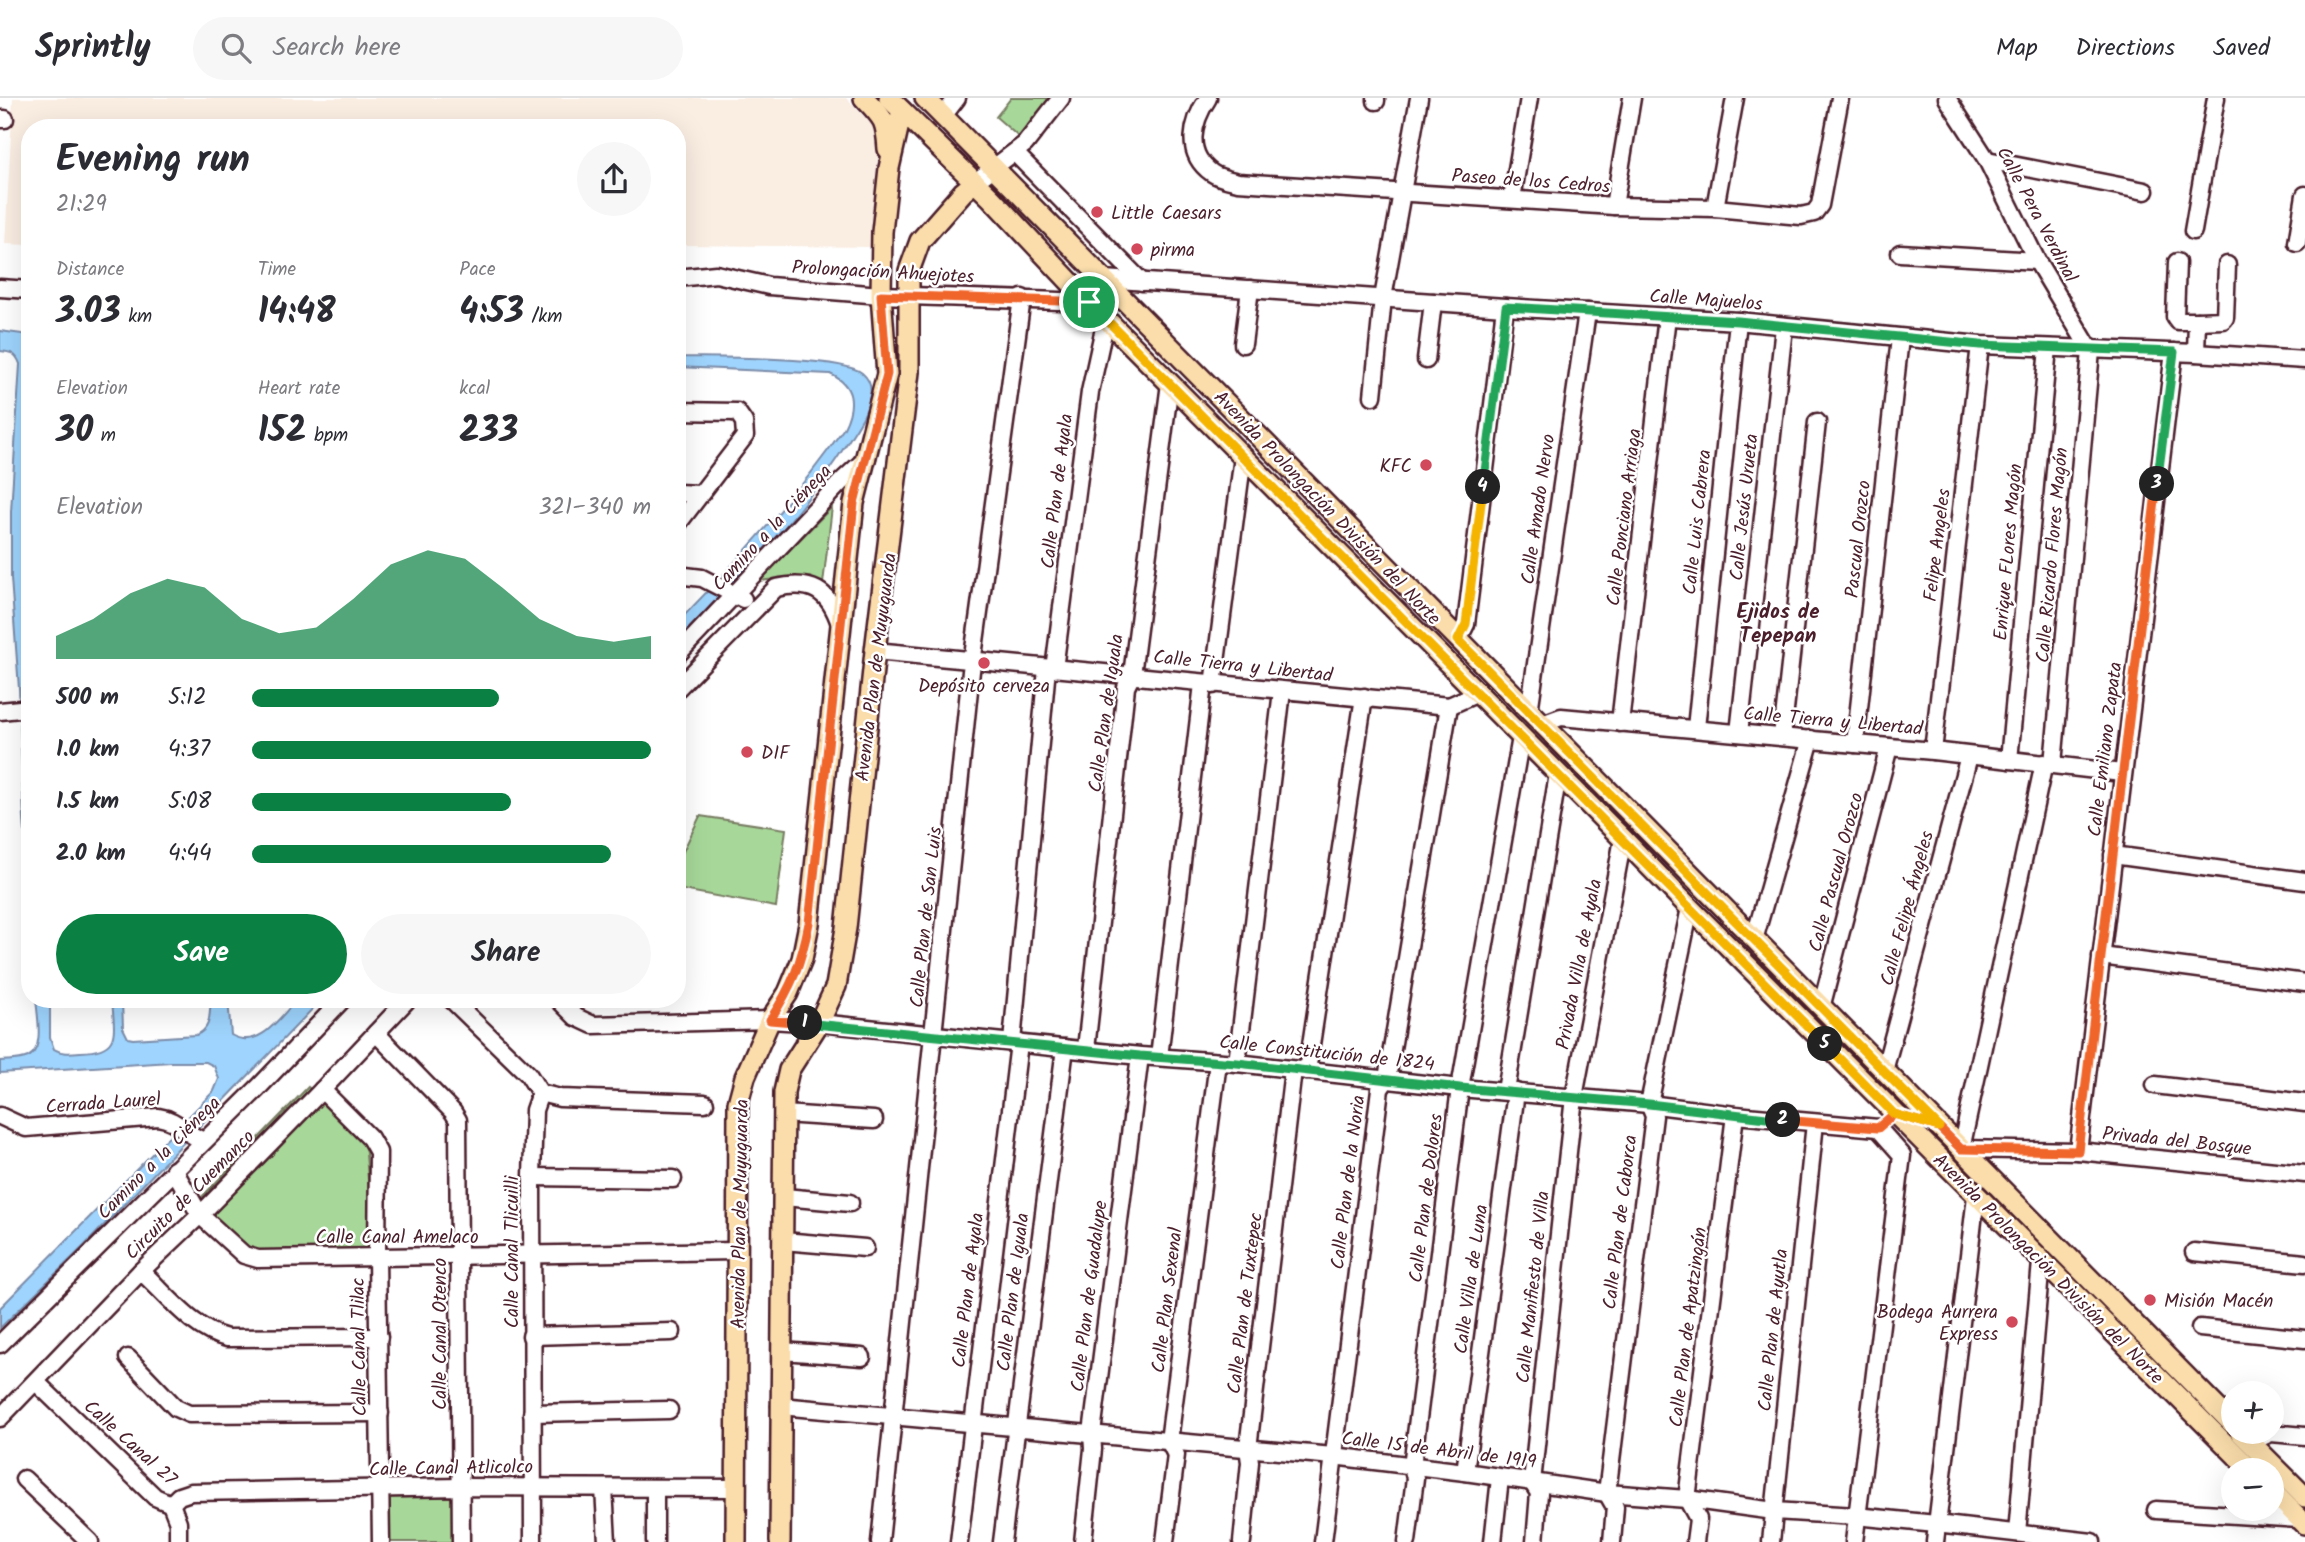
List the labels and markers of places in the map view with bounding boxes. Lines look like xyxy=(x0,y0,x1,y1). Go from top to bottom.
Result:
place label: Little Caesars xyxy=(1111,199,1222,229)
marker: Little Caesars xyxy=(1089,204,1105,220)
place label: pirma xyxy=(1150,236,1195,266)
marker: pirma xyxy=(1129,241,1145,257)
pin xyxy=(1059,272,1119,332)
place label: KFC xyxy=(1379,452,1412,482)
marker: KFC xyxy=(1418,457,1434,473)
pin: 3 xyxy=(2140,466,2174,502)
pin: 4 xyxy=(1466,470,1500,504)
marker: Depósito cerveza xyxy=(976,655,992,671)
place label: Depósito cerveza xyxy=(918,672,1050,702)
place label: DIF xyxy=(761,739,791,769)
marker: DIF xyxy=(739,744,755,760)
pin: 1 xyxy=(788,1006,822,1040)
pin: 5 xyxy=(1808,1026,1842,1062)
pin: 2 xyxy=(1766,1102,1800,1138)
place label: Misión Macén xyxy=(2164,1287,2273,1317)
marker: Misión Macén xyxy=(2142,1292,2158,1308)
place label: Bodega Aurrera Express xyxy=(1877,1298,1998,1350)
marker: Bodega Aurrera Express xyxy=(2004,1314,2020,1330)

